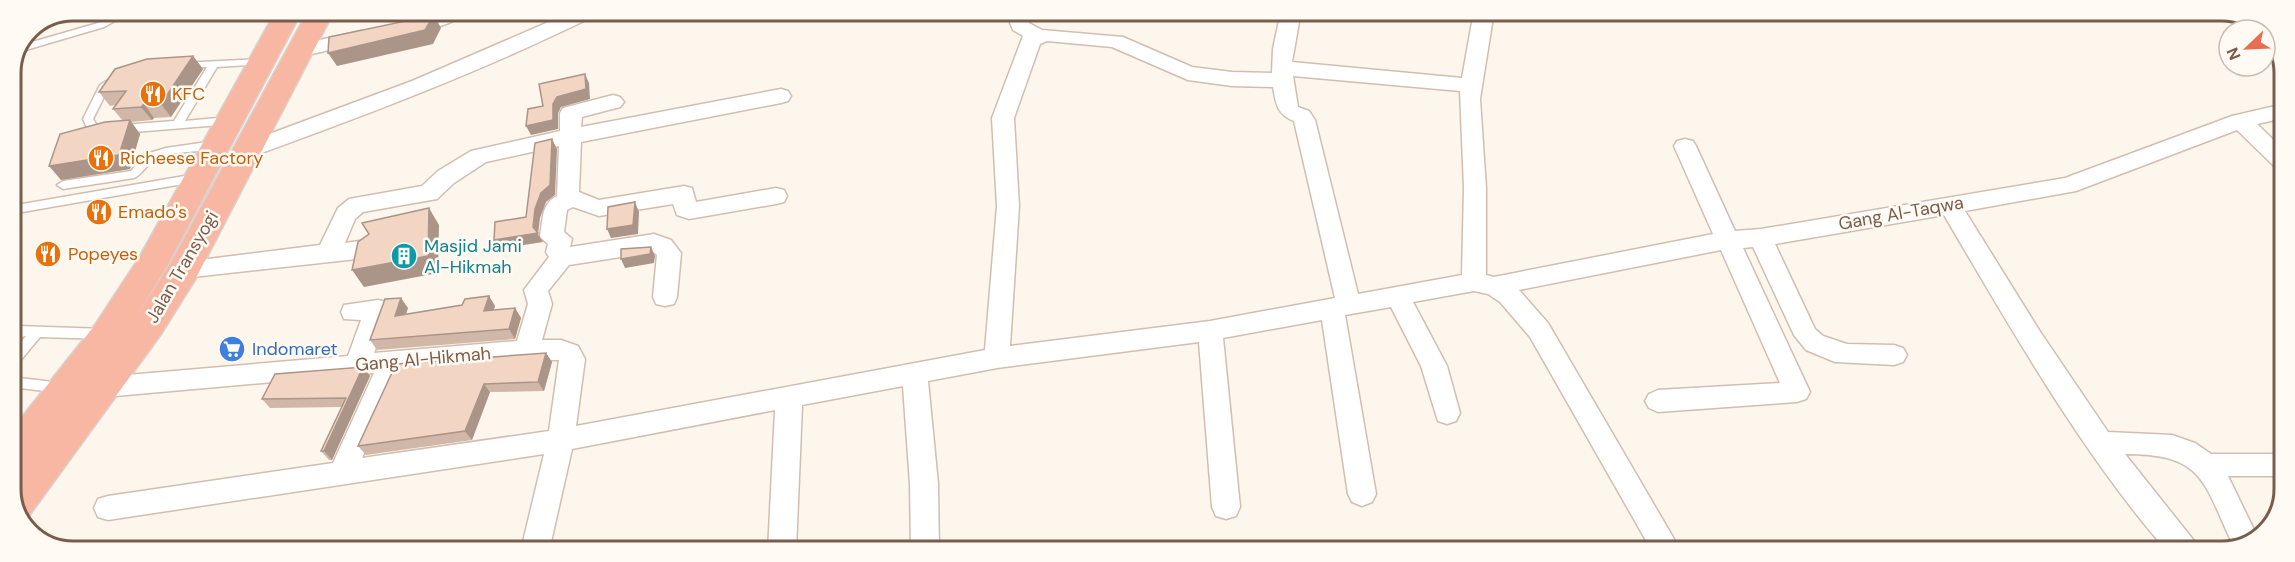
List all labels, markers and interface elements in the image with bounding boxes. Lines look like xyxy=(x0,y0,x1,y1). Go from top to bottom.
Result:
north arrow xyxy=(2217,18,2277,78)
text: N xyxy=(2222,44,2246,63)
restaurant icon: KFC xyxy=(138,79,168,109)
place label: KFC xyxy=(172,82,205,106)
restaurant icon: Richeese Factory xyxy=(86,143,116,173)
place label: Richeese Factory xyxy=(120,146,263,170)
street label: Gang Al-Taqwa xyxy=(1837,190,1965,236)
restaurant icon: Emado's xyxy=(84,197,114,227)
place label: Emado's xyxy=(118,200,187,224)
street label: Jalan Transyogi xyxy=(140,206,224,328)
place label: Masjid Jami Al-Hikmah xyxy=(424,234,522,279)
restaurant icon: Popeyes xyxy=(33,239,63,269)
building icon: Masjid Jami Al-Hikmah xyxy=(389,241,419,271)
place label: Popeyes xyxy=(68,242,138,266)
supermarket icon: Indomaret xyxy=(217,334,247,364)
place label: Indomaret xyxy=(252,337,338,361)
street label: Gang Al-Hikmah xyxy=(354,341,492,377)

